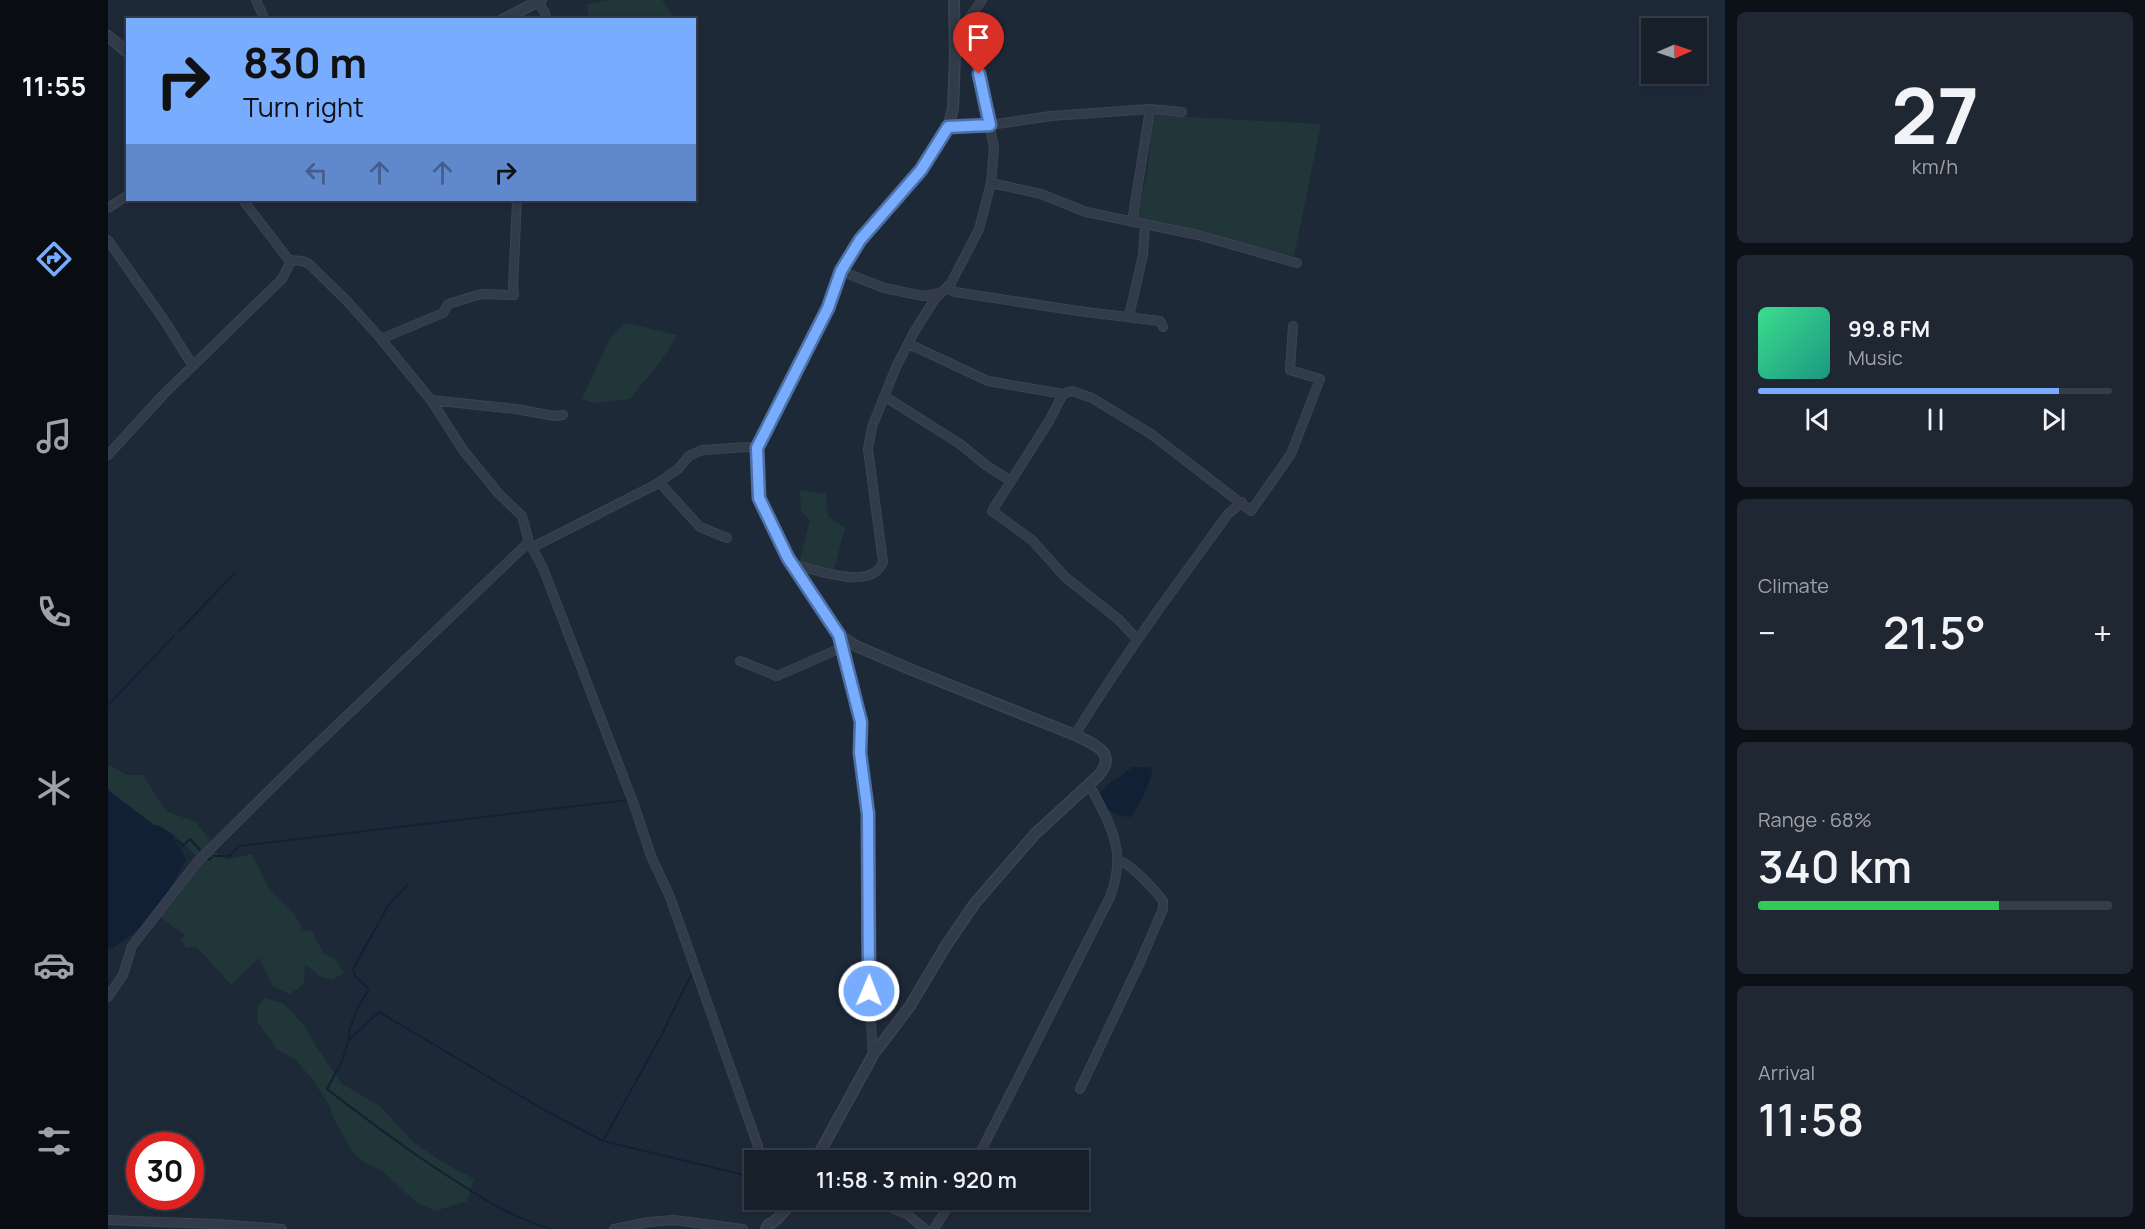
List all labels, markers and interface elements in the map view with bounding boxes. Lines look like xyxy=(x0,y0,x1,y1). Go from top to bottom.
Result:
pin xyxy=(953,12,1004,74)
north arrow xyxy=(1641,18,1707,84)
map controls xyxy=(1641,18,1707,84)
icon: arrive xyxy=(962,21,995,54)
text: 830 m xyxy=(243,33,367,91)
icon: right xyxy=(144,42,222,120)
text: 27 xyxy=(1891,61,1979,167)
text: 11:55 xyxy=(22,67,86,104)
text: Turn right xyxy=(243,88,364,125)
text: km/h xyxy=(1912,153,1958,180)
icon: left xyxy=(300,156,333,189)
icon: ahead xyxy=(363,156,396,189)
icon: ahead xyxy=(426,156,459,189)
icon: right xyxy=(489,156,522,189)
icon: directions xyxy=(33,238,75,280)
text: 99.8 FM xyxy=(1848,314,1930,344)
text: Music xyxy=(1848,344,1903,371)
icon: previous xyxy=(1801,403,1834,436)
icon: pause xyxy=(1919,403,1952,436)
icon: next xyxy=(2037,403,2070,436)
icon: music xyxy=(33,415,75,457)
text: Climate xyxy=(1758,572,1829,599)
icon: phone xyxy=(33,591,75,633)
text: 21.5° xyxy=(1883,601,1986,663)
text: − xyxy=(1758,610,1776,655)
text: + xyxy=(2093,610,2112,655)
icon: climate xyxy=(33,767,75,809)
text: Range · 68% xyxy=(1758,806,1872,833)
text: 340 km xyxy=(1758,835,1912,897)
icon: car xyxy=(33,944,75,986)
position arrow xyxy=(837,959,901,1023)
text: Arrival xyxy=(1758,1059,1815,1086)
text: 11:58 xyxy=(1758,1088,1864,1150)
icon: filters xyxy=(33,1120,75,1162)
speed limit sign: 30 xyxy=(126,1132,204,1210)
text: 11:58 · 3 min · 920 m xyxy=(816,1165,1017,1195)

